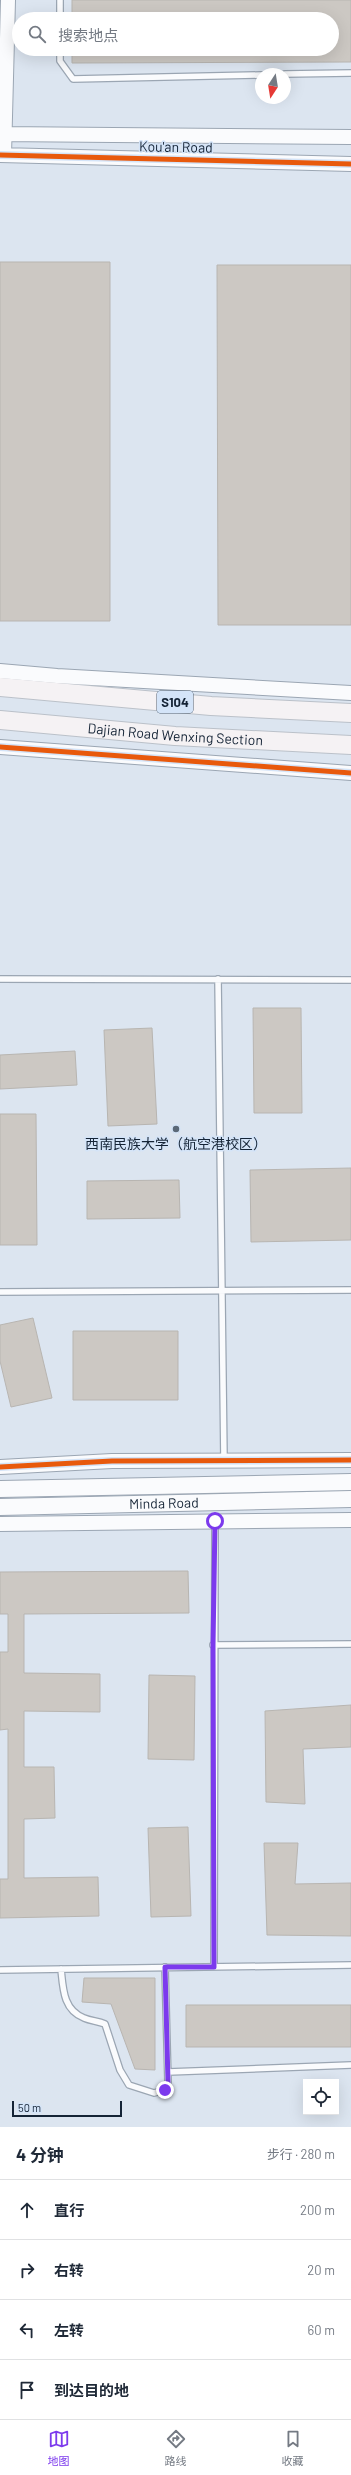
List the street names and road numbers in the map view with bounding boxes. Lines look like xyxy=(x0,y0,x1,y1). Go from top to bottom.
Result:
street label: Kou'an Road xyxy=(139,137,213,156)
road number: S104 xyxy=(157,691,193,713)
street label: Dajian Road Wenxing Section xyxy=(87,719,263,748)
street label: Minda Road xyxy=(129,1493,199,1512)

